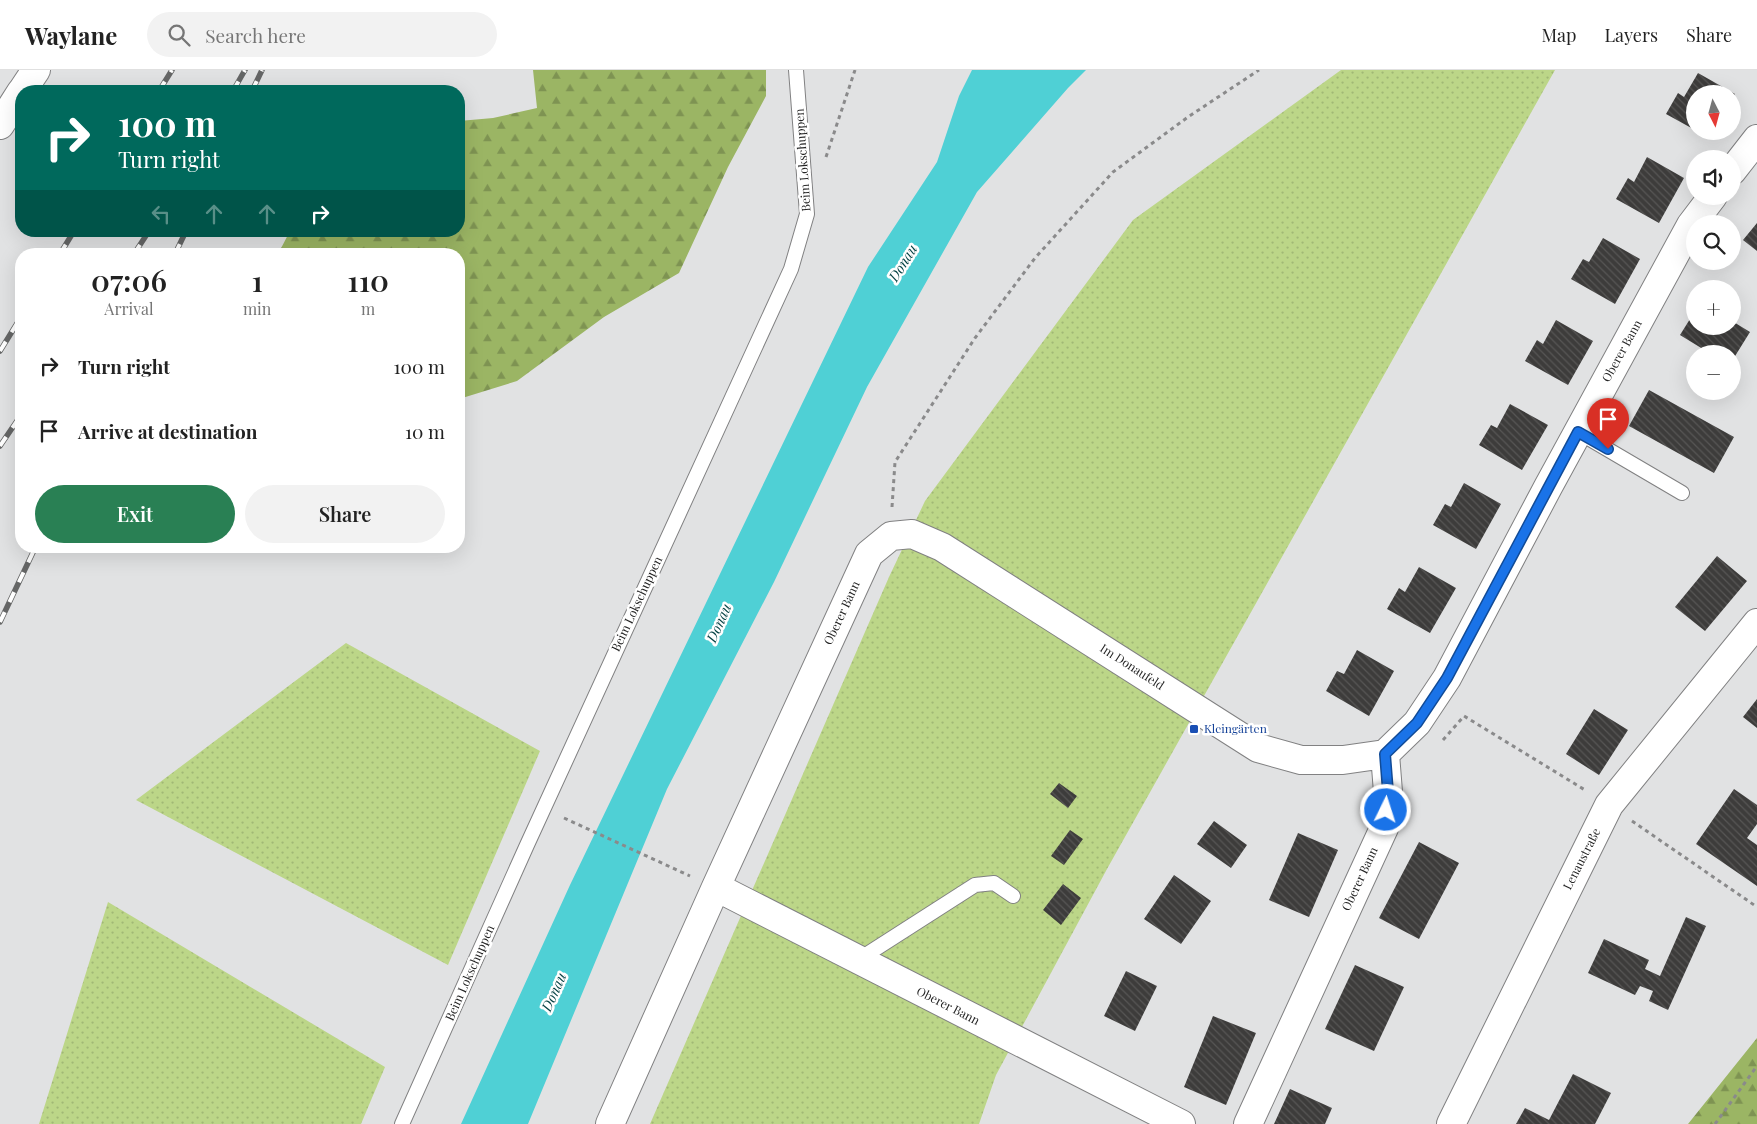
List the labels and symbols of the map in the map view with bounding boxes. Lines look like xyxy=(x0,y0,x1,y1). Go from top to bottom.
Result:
north arrow xyxy=(1686,85,1741,140)
street label: Beim Lokschuppen xyxy=(790,108,814,212)
water label: Donau xyxy=(883,241,921,286)
street label: Oberer Bann xyxy=(1597,317,1645,384)
pin xyxy=(1587,398,1629,449)
street label: Beim Lokschuppen xyxy=(607,553,665,654)
street label: Oberer Bann xyxy=(819,578,863,647)
water label: Donau xyxy=(701,600,735,646)
street label: Im Donaufeld xyxy=(1097,640,1168,693)
place label: Kleingärten xyxy=(1204,720,1267,736)
marker: Kleingärten xyxy=(1188,723,1200,735)
position arrow xyxy=(1359,783,1411,835)
street label: Lenaustraße xyxy=(1559,825,1604,892)
street label: Oberer Bann xyxy=(1337,844,1381,913)
street label: Beim Lokschuppen xyxy=(441,922,497,1023)
water label: Donau xyxy=(536,969,570,1015)
street label: Oberer Bann xyxy=(914,982,983,1028)

